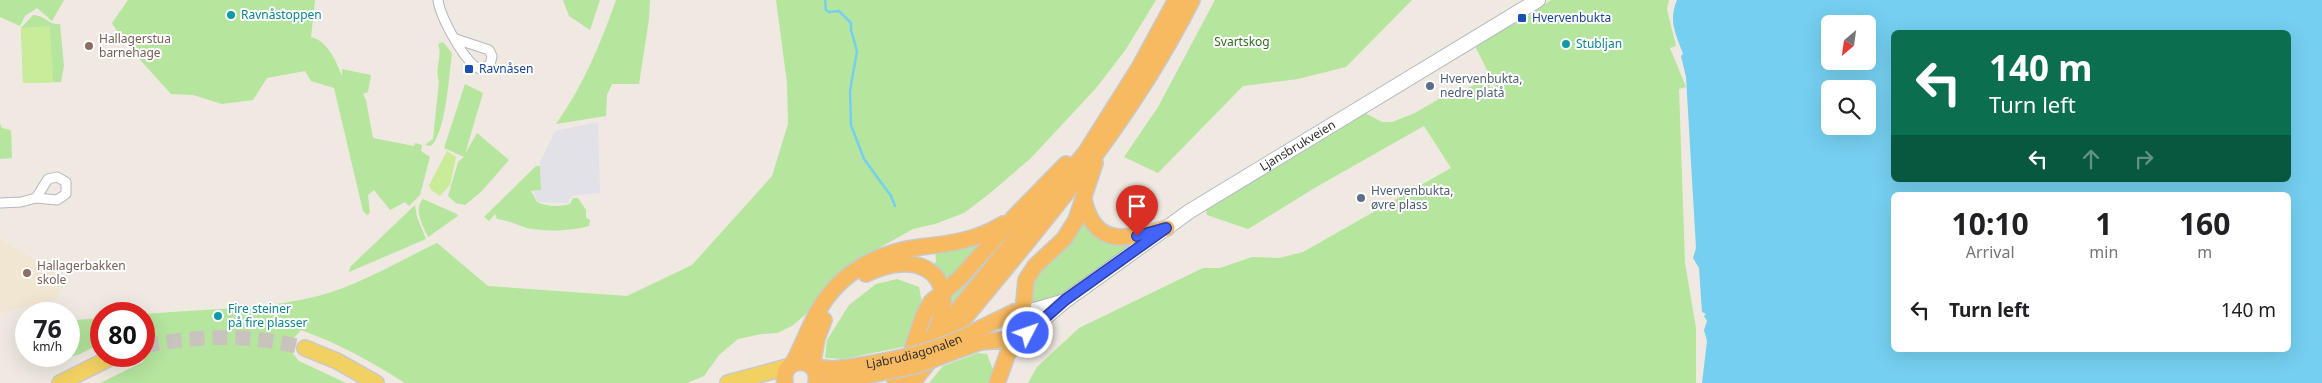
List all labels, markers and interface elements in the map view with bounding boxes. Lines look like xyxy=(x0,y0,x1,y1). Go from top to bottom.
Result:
place label: Ravnåstoppen xyxy=(241,6,322,23)
marker: Ravnåstoppen xyxy=(225,9,237,21)
place label: Hvervenbukta xyxy=(1532,9,1611,26)
marker: Hvervenbukta xyxy=(1516,12,1528,24)
north arrow xyxy=(1821,15,1876,70)
map controls xyxy=(1821,15,1876,135)
place label: Hallagerstua barnehage xyxy=(99,30,171,61)
park label: Svartskog xyxy=(1214,33,1270,50)
place label: Stubljan xyxy=(1576,35,1622,52)
marker: Stubljan xyxy=(1560,38,1572,50)
marker: Hallagerstua barnehage xyxy=(83,40,95,52)
text: 140 m xyxy=(1989,44,2092,91)
icon: left xyxy=(1906,50,1971,115)
place label: Ravnåsen xyxy=(479,60,533,77)
marker: Ravnåsen xyxy=(463,63,475,75)
place label: Hvervenbukta, nedre platå xyxy=(1440,70,1522,101)
marker: Hvervenbukta, nedre platå xyxy=(1424,80,1436,92)
button: search xyxy=(1821,80,1876,135)
text: Turn left xyxy=(1989,89,2076,119)
street label: Ljansbrukveien xyxy=(1256,116,1338,175)
icon: left xyxy=(2024,145,2052,173)
icon: ahead xyxy=(2077,145,2105,173)
icon: right xyxy=(2130,145,2158,173)
place label: Hvervenbukta, øvre plass xyxy=(1371,182,1453,213)
pin xyxy=(1116,185,1158,236)
icon: arrive xyxy=(1123,192,1151,220)
marker: Hvervenbukta, øvre plass xyxy=(1355,192,1367,204)
text: 10:10 xyxy=(1952,203,2029,244)
text: 1 xyxy=(2095,203,2112,244)
text: 160 xyxy=(2179,203,2230,244)
text: Arrival xyxy=(1966,241,2015,263)
text: min xyxy=(2089,241,2118,263)
text: m xyxy=(2197,241,2212,263)
place label: Hallagerbakken skole xyxy=(37,257,126,288)
marker: Hallagerbakken skole xyxy=(21,267,33,279)
icon: left xyxy=(1906,296,1934,324)
text: Turn left xyxy=(1949,297,2030,323)
text: 140 m xyxy=(2221,297,2276,323)
place label: Fire steiner på fire plasser xyxy=(228,300,308,331)
speed limit sign: 80 xyxy=(90,302,155,367)
position arrow xyxy=(1001,306,1053,358)
marker: Fire steiner på fire plasser xyxy=(212,310,224,322)
text: 76 xyxy=(33,311,62,345)
street label: Ljabrudiagonalen xyxy=(865,330,965,372)
text: km/h xyxy=(33,338,62,355)

